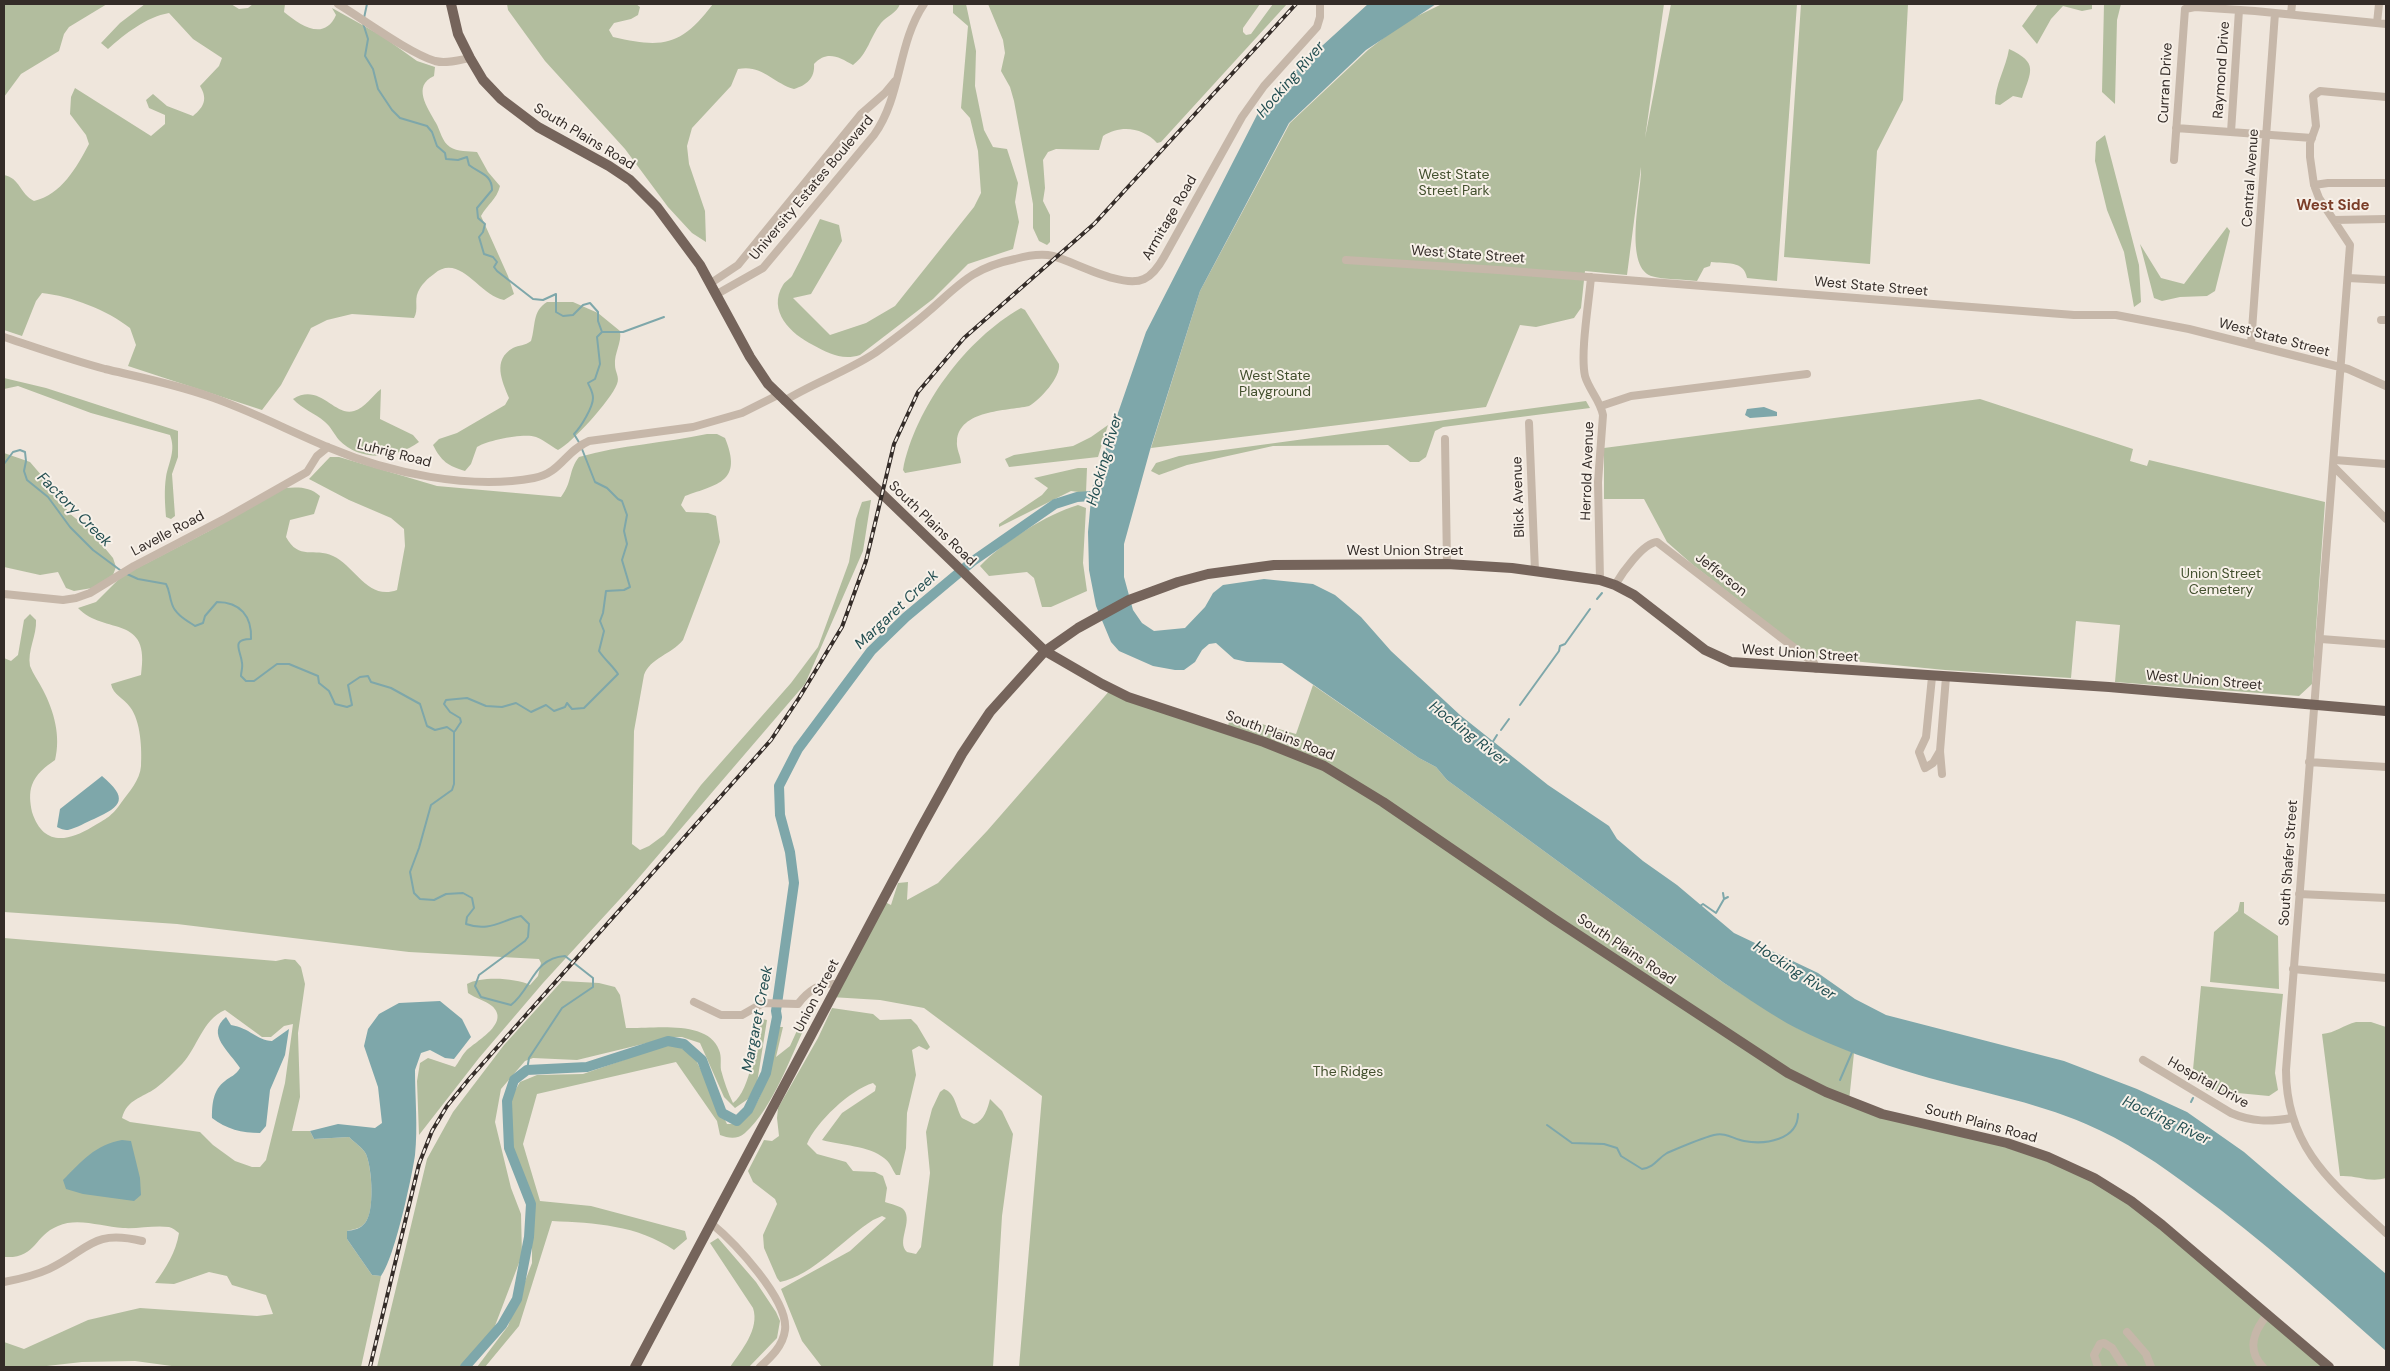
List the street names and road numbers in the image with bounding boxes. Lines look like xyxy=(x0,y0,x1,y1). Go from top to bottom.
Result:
street label: Raymond Drive xyxy=(2210,21,2234,119)
street label: Curran Drive xyxy=(2155,42,2177,124)
street label: South Plains Road xyxy=(530,100,638,174)
street label: University Estates Boulevard xyxy=(747,112,877,264)
street label: Central Avenue xyxy=(2239,128,2263,228)
street label: Armitage Road xyxy=(1139,173,1201,263)
street label: West State Street xyxy=(1410,243,1526,267)
street label: West State Street xyxy=(1813,274,1929,300)
street label: West State Street xyxy=(2217,315,2331,361)
street label: Herrold Avenue xyxy=(1578,421,1598,521)
street label: Luhrig Road xyxy=(355,437,433,471)
street label: Blick Avenue xyxy=(1509,456,1529,538)
street label: South Plains Road xyxy=(885,478,979,570)
street label: Lavelle Road xyxy=(129,508,207,560)
street label: West Union Street xyxy=(1346,543,1464,559)
street label: Jefferson xyxy=(1692,550,1750,600)
street label: West Union Street xyxy=(1741,642,1859,666)
street label: West Union Street xyxy=(2145,668,2263,694)
street label: South Plains Road xyxy=(1223,707,1337,765)
street label: South Shafer Street xyxy=(2276,799,2302,927)
street label: South Plains Road xyxy=(1574,911,1678,989)
street label: Union Street xyxy=(791,957,843,1035)
street label: Hospital Drive xyxy=(2165,1054,2251,1112)
street label: South Plains Road xyxy=(1923,1101,2039,1147)

